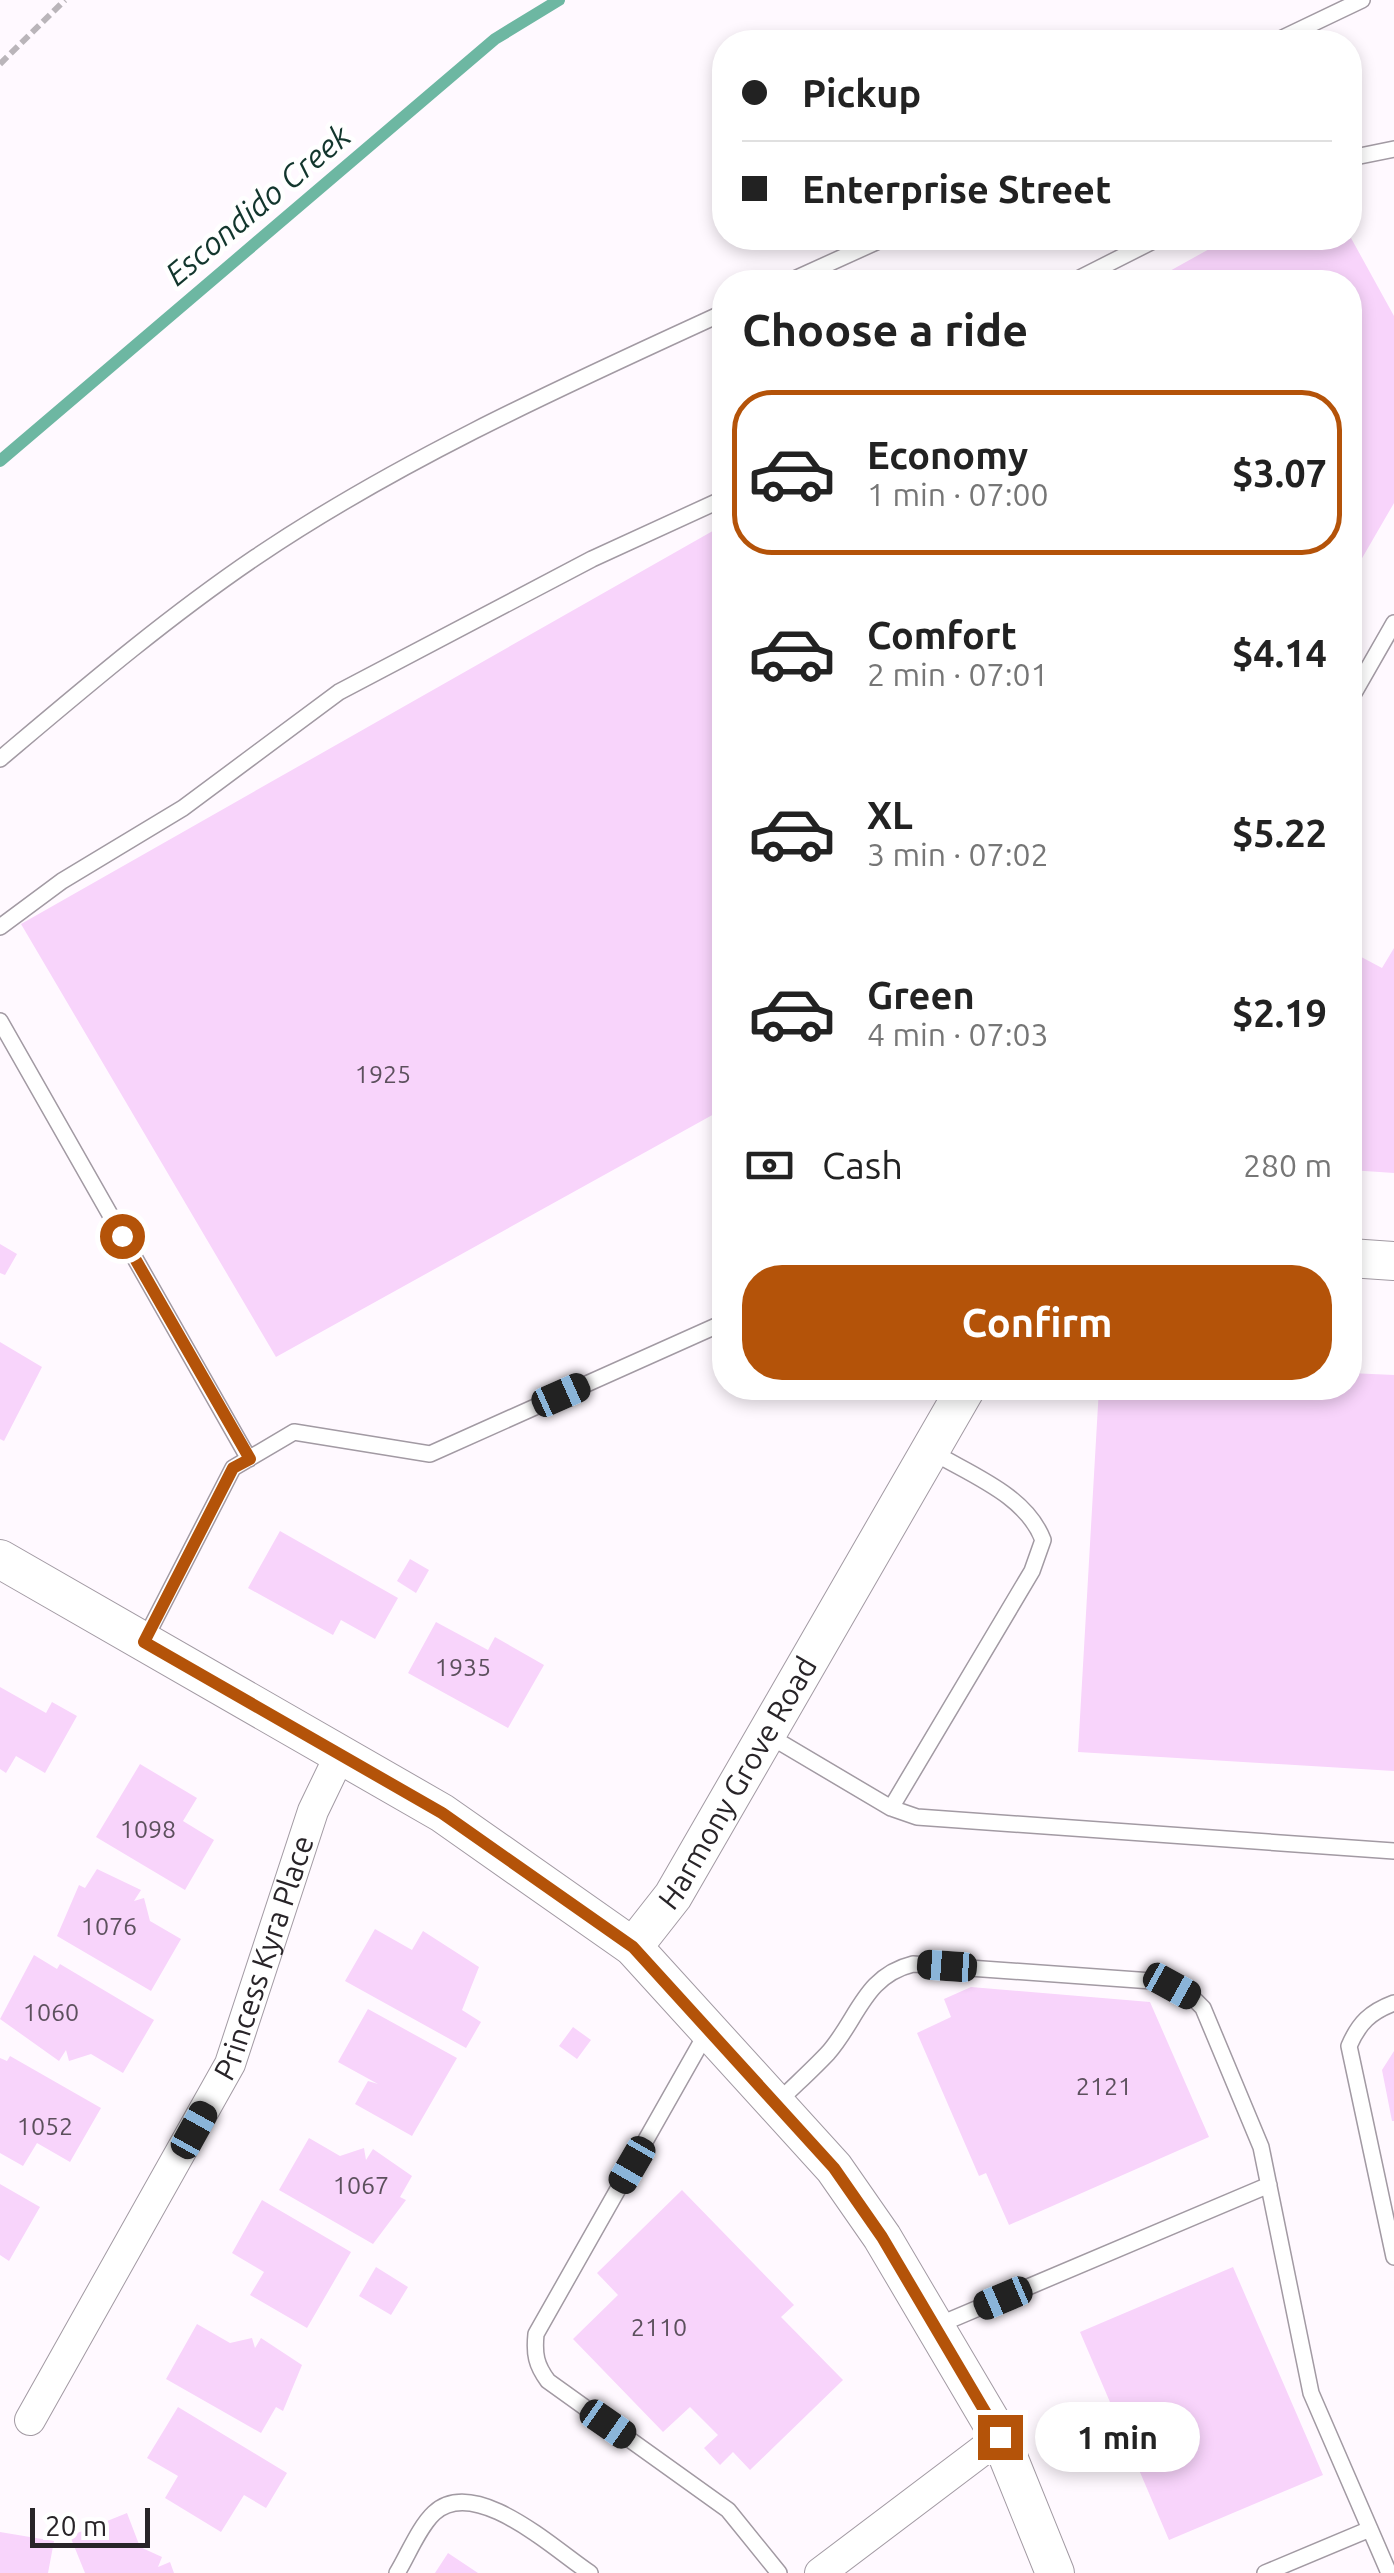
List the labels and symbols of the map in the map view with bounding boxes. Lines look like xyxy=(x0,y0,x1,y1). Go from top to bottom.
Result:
water label: Escondido Creek xyxy=(158,116,357,292)
house number: 1925 xyxy=(355,1060,411,1088)
route start xyxy=(100,1214,145,1259)
car xyxy=(527,1369,595,1421)
street label: Harmony Grove Road xyxy=(651,1651,823,1916)
house number: 1935 xyxy=(435,1653,491,1681)
house number: 1098 xyxy=(120,1815,176,1843)
street label: Princess Kyra Place xyxy=(207,1831,320,2086)
house number: 1076 xyxy=(81,1912,137,1940)
car xyxy=(916,1949,978,1983)
car xyxy=(1138,1958,1206,2014)
house number: 1060 xyxy=(23,1998,79,2026)
house number: 2121 xyxy=(1076,2072,1132,2100)
car xyxy=(166,2096,222,2164)
house number: 1052 xyxy=(17,2112,73,2140)
car xyxy=(604,2132,660,2198)
house number: 1067 xyxy=(333,2171,389,2199)
car xyxy=(970,2272,1036,2324)
house number: 2110 xyxy=(631,2313,687,2341)
car xyxy=(575,2395,641,2453)
callout: 1 min xyxy=(1035,2402,1200,2472)
route end xyxy=(978,2415,1023,2460)
scale bar xyxy=(30,2503,150,2548)

